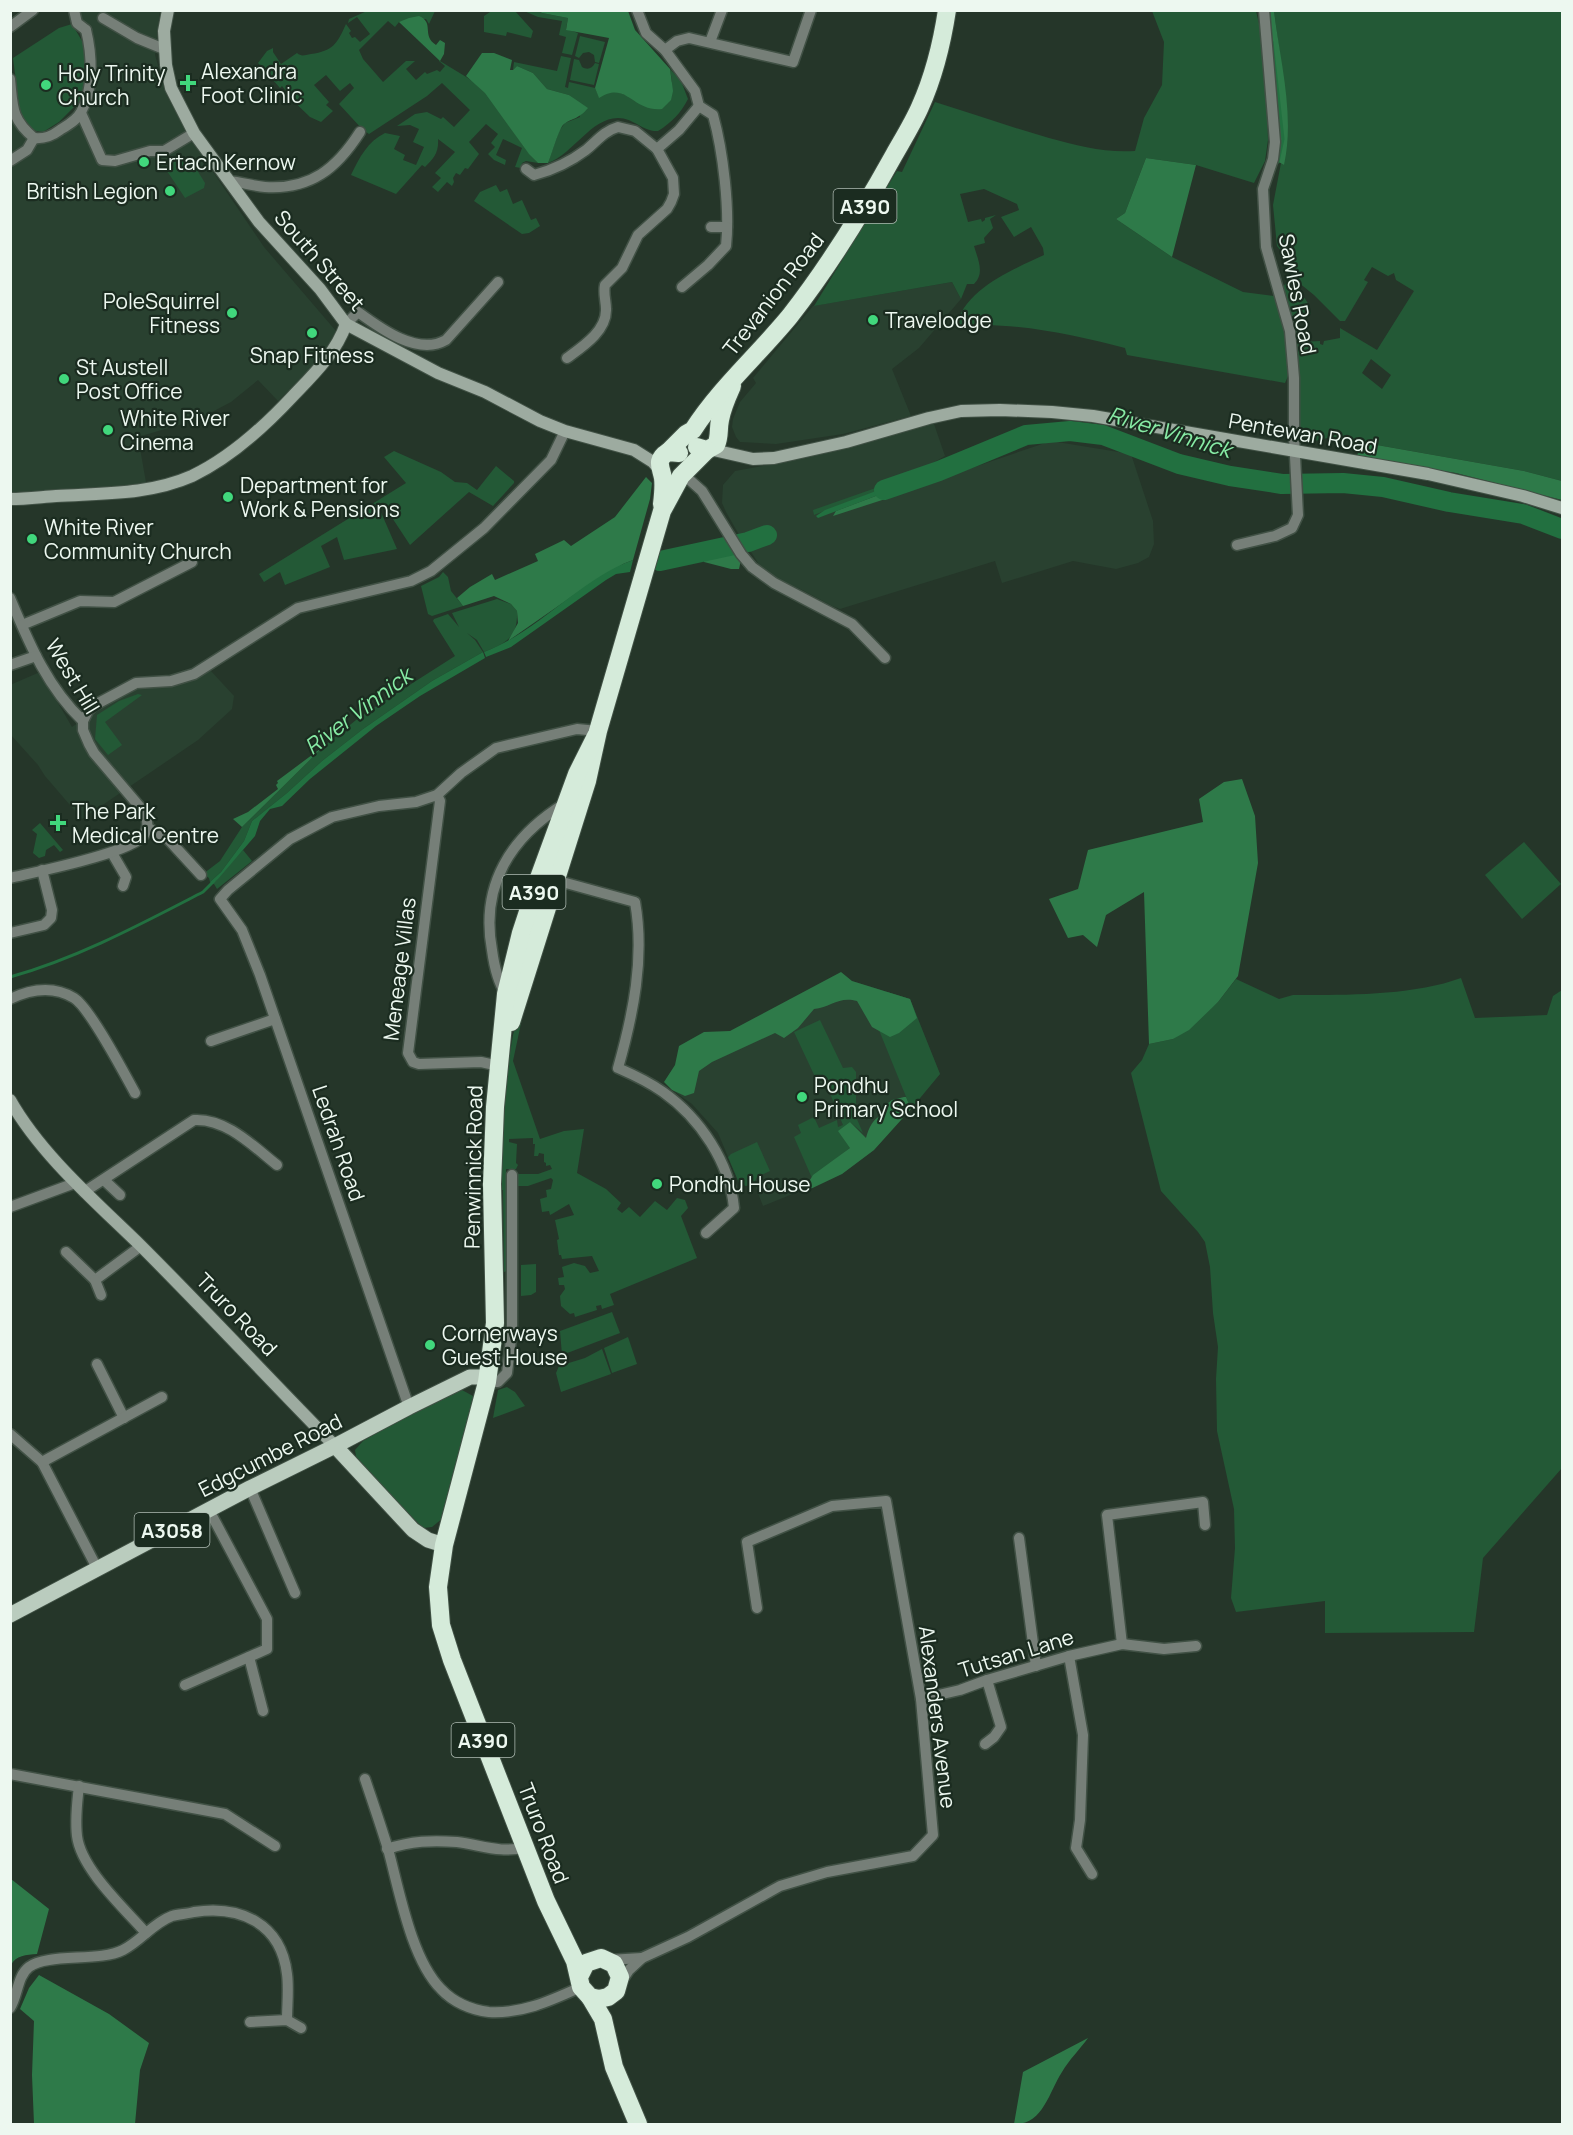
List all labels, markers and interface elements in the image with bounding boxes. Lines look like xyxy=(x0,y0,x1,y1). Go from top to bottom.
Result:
place label: Alexandra Foot Clinic xyxy=(201,57,303,109)
place label: Holy Trinity Church xyxy=(58,59,165,111)
marker: Alexandra Foot Clinic xyxy=(179,74,197,92)
marker: Holy Trinity Church xyxy=(39,78,53,92)
place label: Ertach Kernow xyxy=(156,148,296,176)
marker: Ertach Kernow xyxy=(137,155,151,169)
place label: British Legion xyxy=(26,177,158,205)
marker: British Legion xyxy=(163,184,177,198)
road number: A390 xyxy=(834,189,896,223)
street label: South Street xyxy=(269,204,371,316)
street label: Trevanion Road xyxy=(716,227,830,361)
street label: Sawles Road xyxy=(1273,231,1323,357)
place label: PoleSquirrel Fitness xyxy=(103,287,220,339)
marker: PoleSquirrel Fitness xyxy=(225,306,239,320)
place label: Travelodge xyxy=(885,306,992,334)
marker: Travelodge xyxy=(866,313,880,327)
marker: Snap Fitness xyxy=(305,326,319,340)
place label: Snap Fitness xyxy=(250,341,374,369)
place label: St Austell Post Office xyxy=(76,353,182,405)
marker: St Austell Post Office xyxy=(57,372,71,386)
water label: River Vinnick xyxy=(1105,399,1238,466)
place label: White River Cinema xyxy=(120,404,230,456)
street label: Pentewan Road xyxy=(1226,406,1380,460)
marker: White River Cinema xyxy=(101,423,115,437)
place label: Department for Work & Pensions xyxy=(240,471,400,523)
marker: Department for Work & Pensions xyxy=(221,490,235,504)
place label: White River Community Church xyxy=(44,513,232,565)
marker: White River Community Church xyxy=(25,532,39,546)
street label: West Hill xyxy=(40,633,106,719)
water label: River Vinnick xyxy=(298,659,420,761)
place label: The Park Medical Centre xyxy=(72,797,219,849)
marker: The Park Medical Centre xyxy=(49,814,67,832)
road number: A390 xyxy=(502,875,566,909)
street label: Meneage Villas xyxy=(376,896,422,1042)
place label: Pondhu Primary School xyxy=(814,1071,958,1123)
street label: Ledrah Road xyxy=(306,1081,372,1205)
street label: Penwinnick Road xyxy=(458,1085,488,1249)
marker: Pondhu Primary School xyxy=(795,1090,809,1104)
place label: Pondhu House xyxy=(669,1170,811,1198)
marker: Pondhu House xyxy=(650,1177,664,1191)
street label: Truro Road xyxy=(190,1266,284,1362)
place label: Cornerways Guest House xyxy=(442,1319,568,1371)
marker: Cornerways Guest House xyxy=(423,1338,437,1352)
street label: Edgcumbe Road xyxy=(194,1407,346,1503)
road number: A3058 xyxy=(134,1513,210,1547)
street label: Tutsan Lane xyxy=(955,1622,1077,1684)
street label: Alexanders Avenue xyxy=(913,1624,963,1810)
road number: A390 xyxy=(452,1723,514,1757)
street label: Truro Road xyxy=(512,1779,576,1887)

